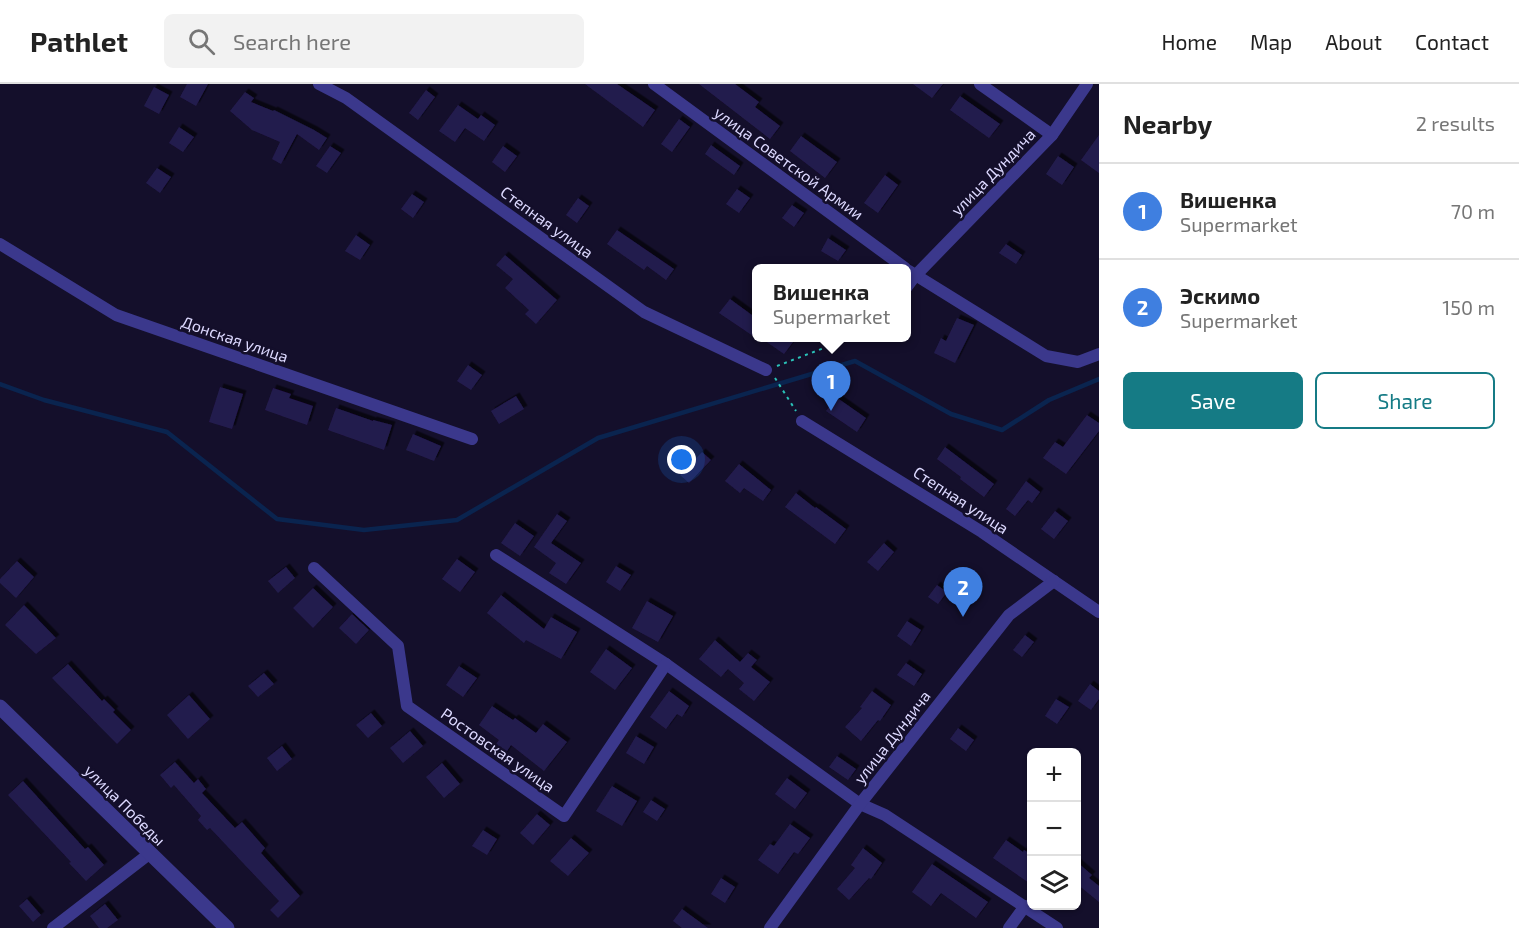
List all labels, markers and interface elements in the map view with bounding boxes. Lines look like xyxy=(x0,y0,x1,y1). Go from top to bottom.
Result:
search box xyxy=(164,14,584,68)
text: Pathlet xyxy=(30,24,128,58)
icon: search xyxy=(185,25,218,58)
text: Search here xyxy=(233,28,351,54)
text: Home xyxy=(1161,29,1217,54)
text: Map xyxy=(1250,29,1292,54)
text: About xyxy=(1325,29,1382,54)
text: Contact xyxy=(1415,29,1489,54)
street label: улица Советской Армии xyxy=(710,102,868,224)
text: Nearby xyxy=(1123,108,1212,139)
text: 2 results xyxy=(1416,111,1495,135)
street label: улица Дундича xyxy=(947,124,1039,220)
street label: Степная улица xyxy=(497,182,597,262)
text: Вишенка xyxy=(1180,186,1277,212)
text: 1 xyxy=(1138,199,1147,223)
text: 70 m xyxy=(1451,199,1495,223)
text: Supermarket xyxy=(1180,212,1298,236)
popup xyxy=(752,264,911,342)
text: Вишенка xyxy=(773,278,869,304)
text: Эскимо xyxy=(1180,282,1260,308)
text: 2 xyxy=(1137,295,1148,319)
text: 150 m xyxy=(1442,295,1495,319)
text: Supermarket xyxy=(773,304,890,328)
text: Supermarket xyxy=(1180,308,1298,332)
street label: Донская улица xyxy=(179,311,291,367)
pin: 1 xyxy=(812,362,850,411)
button: Save xyxy=(1123,372,1303,429)
button: Share xyxy=(1315,372,1495,429)
your location xyxy=(667,445,696,474)
street label: Степная улица xyxy=(910,462,1012,538)
pin: 2 xyxy=(944,568,982,617)
street label: улица Дундича xyxy=(849,686,935,788)
street label: Ростовская улица xyxy=(437,703,559,797)
map controls xyxy=(1027,748,1081,910)
button: + xyxy=(1027,748,1081,802)
street label: улица Победы xyxy=(80,760,170,850)
button: − xyxy=(1027,802,1081,856)
button: layers xyxy=(1027,856,1081,910)

